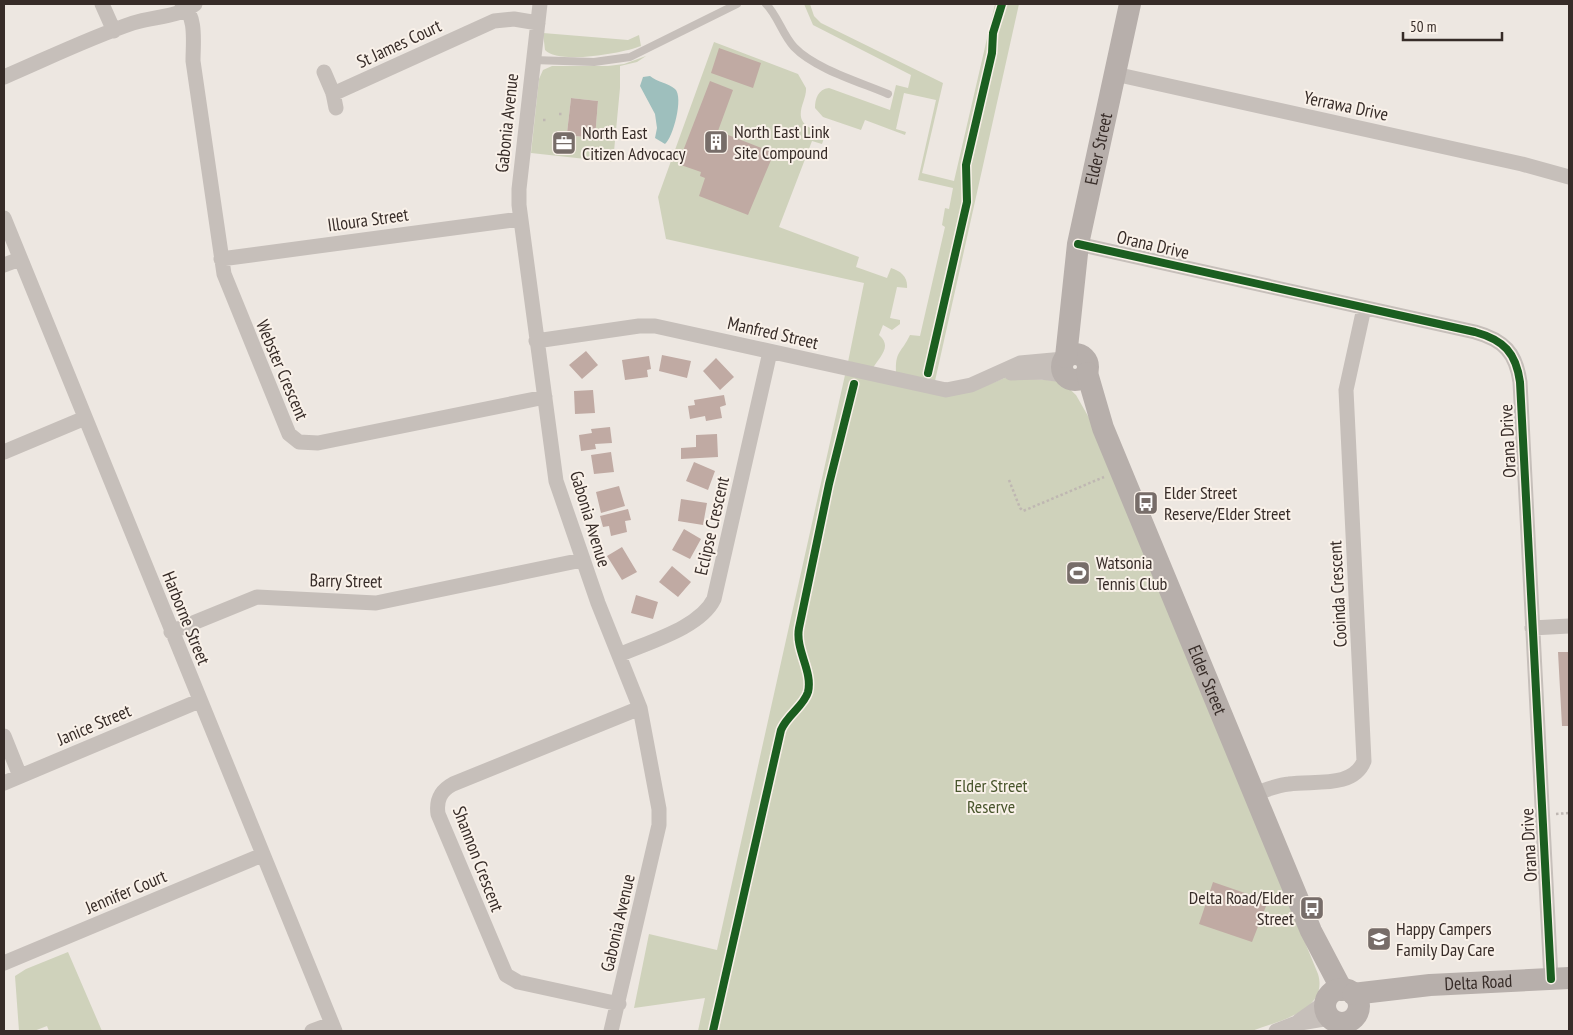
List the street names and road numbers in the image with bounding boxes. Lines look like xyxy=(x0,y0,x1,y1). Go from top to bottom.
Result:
street label: St James Court xyxy=(353,14,445,73)
street label: Gabonia Avenue xyxy=(490,72,523,174)
street label: Yerrawa Drive xyxy=(1302,85,1390,126)
street label: Elder Street xyxy=(1079,110,1117,187)
street label: Illoura Street xyxy=(326,202,410,237)
street label: Orana Drive xyxy=(1115,225,1192,264)
street label: Manfred Street xyxy=(725,311,821,354)
street label: Webster Crescent xyxy=(251,316,314,423)
street label: Orana Drive xyxy=(1494,404,1521,478)
street label: Gabonia Avenue xyxy=(565,468,616,570)
street label: Eclipse Crescent xyxy=(689,474,734,577)
street label: Cooinda Crescent xyxy=(1323,540,1352,648)
street label: Harborne Street xyxy=(157,568,216,668)
street label: Barry Street xyxy=(309,568,383,593)
street label: Elder Street xyxy=(1183,642,1232,718)
street label: Janice Street xyxy=(53,699,134,751)
street label: Shannon Crescent xyxy=(448,803,509,915)
street label: Orana Drive xyxy=(1515,808,1542,882)
street label: Jennifer Court xyxy=(81,864,170,919)
street label: Gabonia Avenue xyxy=(595,872,640,974)
street label: Delta Road xyxy=(1444,969,1513,995)

